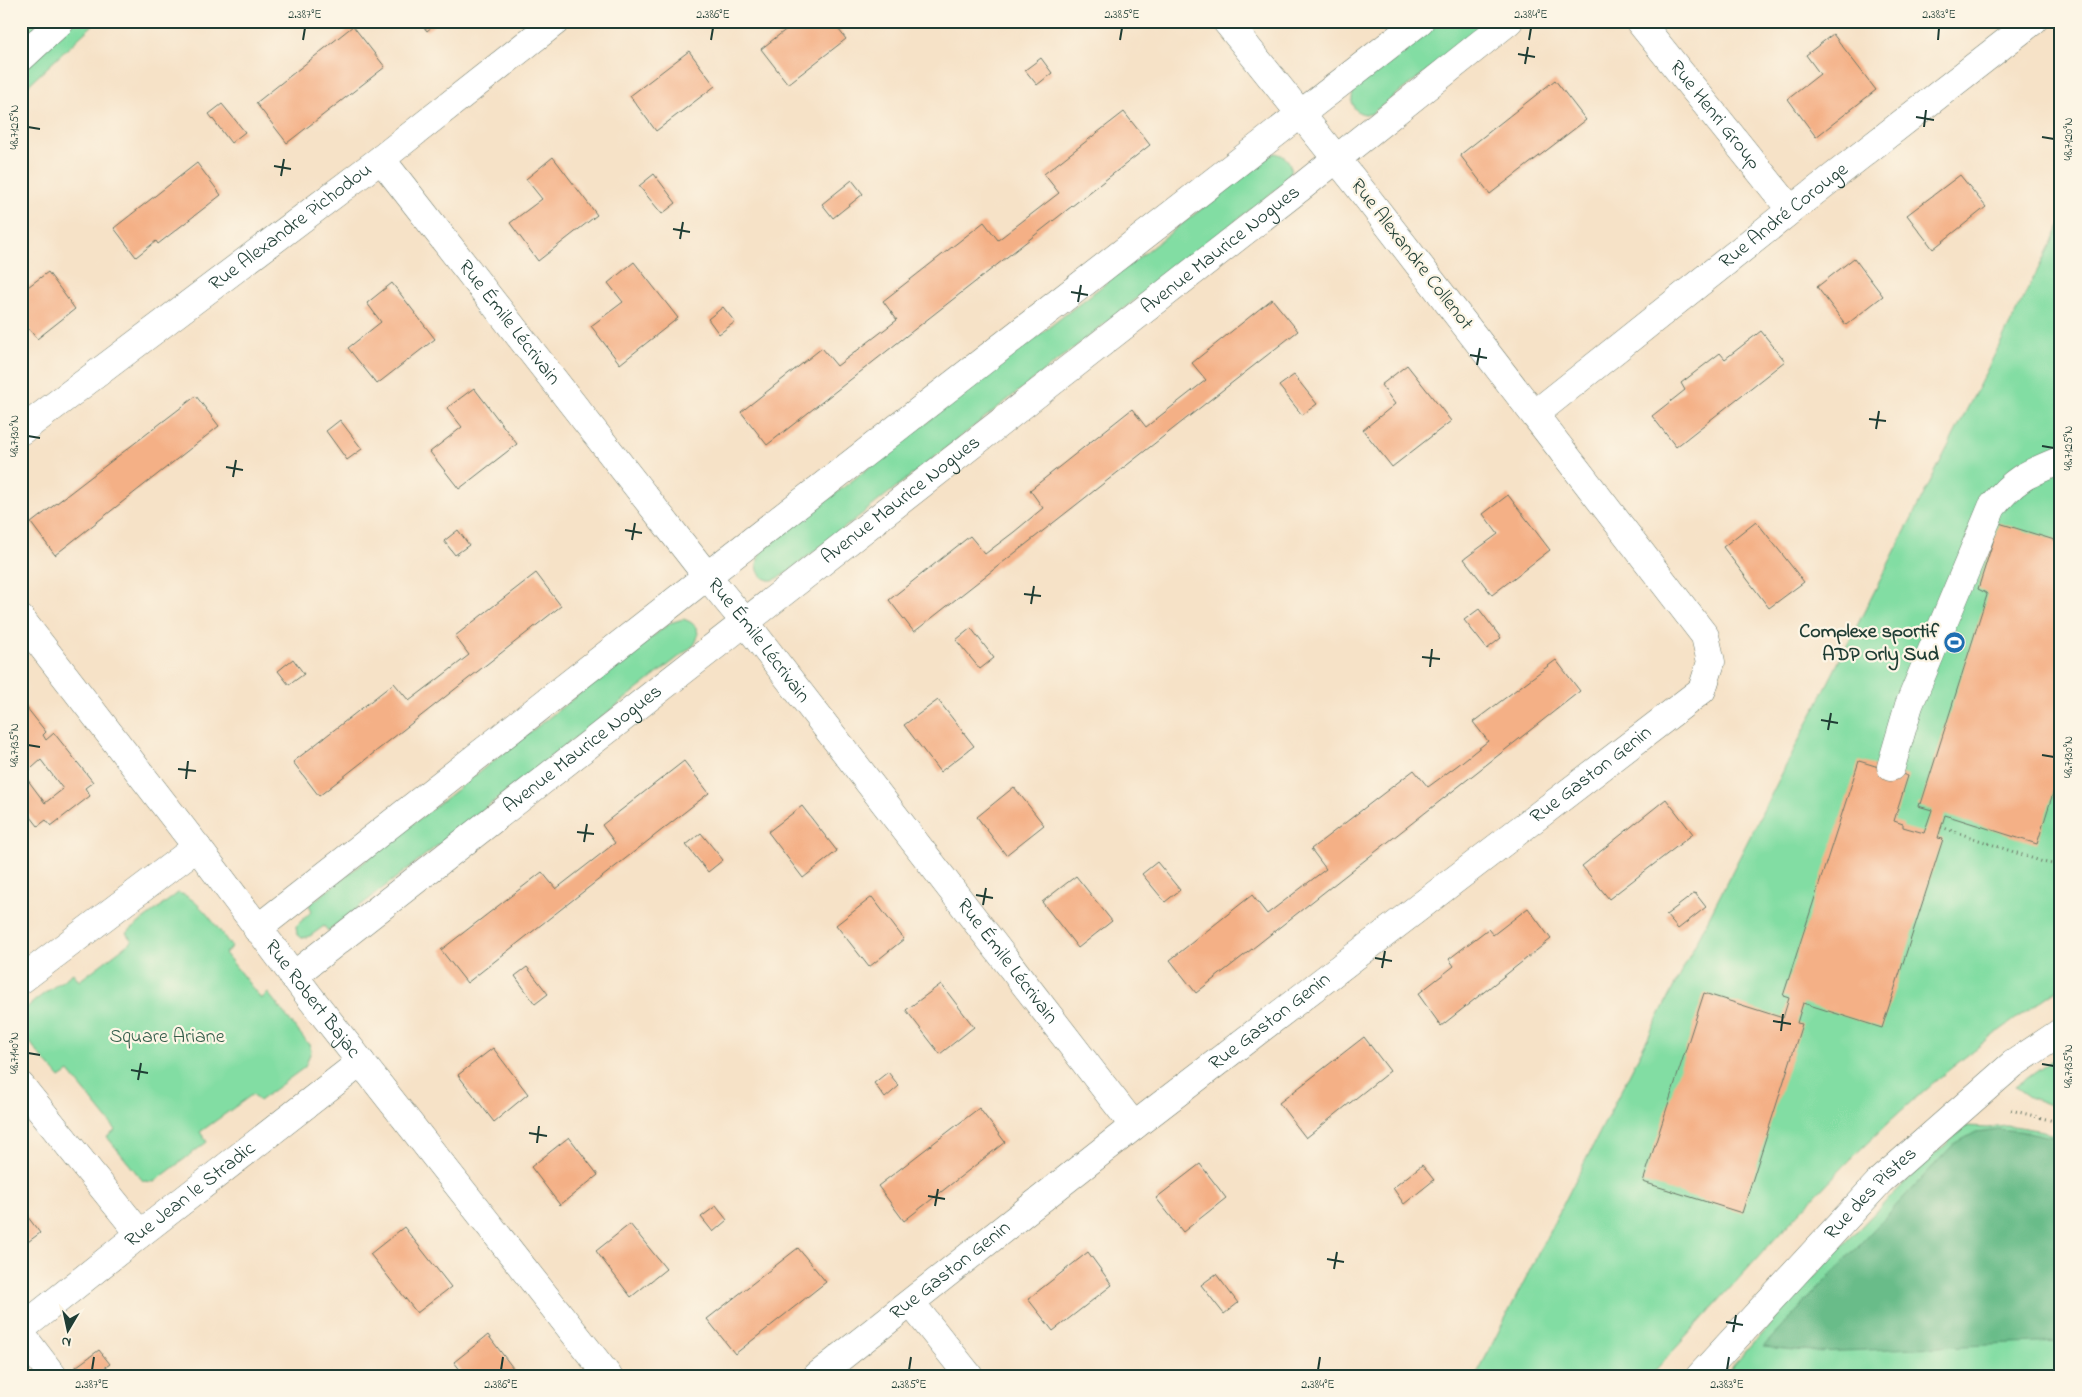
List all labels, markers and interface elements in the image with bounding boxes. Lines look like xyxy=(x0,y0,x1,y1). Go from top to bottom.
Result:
text: 2.387°E xyxy=(288,6,322,24)
text: 2.386°E xyxy=(696,6,730,24)
text: 2.385°E xyxy=(1104,6,1140,24)
text: 2.384°E xyxy=(1514,6,1548,24)
text: 2.383°E xyxy=(1922,6,1956,24)
street label: Rue Henri Group xyxy=(1662,54,1768,176)
text: 48.7125°N xyxy=(6,105,24,149)
text: 48.7120°N xyxy=(2060,117,2078,161)
street label: Rue Alexandre Pichodou xyxy=(203,156,378,298)
street label: Rue André Corouge xyxy=(1713,156,1855,276)
street label: Rue Alexandre Collenot xyxy=(1342,173,1480,337)
street label: Avenue Maurice Nogues xyxy=(1135,178,1307,322)
street label: Rue Émile Lécrivain xyxy=(451,254,567,392)
text: 48.7130°N xyxy=(6,415,24,457)
text: 48.7125°N xyxy=(2060,426,2078,470)
street label: Avenue Maurice Nogues xyxy=(815,429,987,572)
street label: Rue Émile Lécrivain xyxy=(700,572,817,709)
place label: Complexe sportif ADP Orly Sud xyxy=(1799,618,1940,671)
sports icon: Complexe sportif ADP Orly Sud xyxy=(1943,631,1967,655)
street label: Avenue Maurice Nogues xyxy=(497,678,669,821)
street label: Rue Gaston Genin xyxy=(1524,719,1658,831)
text: 48.7135°N xyxy=(6,723,24,767)
text: 48.7130°N xyxy=(2060,736,2078,778)
street label: Rue Émile Lécrivain xyxy=(949,893,1065,1031)
street label: Rue Robert Bajac xyxy=(257,934,367,1065)
street label: Rue Gaston Genin xyxy=(1203,965,1337,1078)
park label: Square Ariane xyxy=(109,1023,225,1052)
text: 48.7140°N xyxy=(6,1032,24,1074)
text: 48.7135°N xyxy=(2060,1044,2078,1088)
street label: Rue Jean le Stradic xyxy=(119,1135,262,1255)
street label: Rue des Pistes xyxy=(1818,1140,1924,1247)
street label: Rue Gaston Genin xyxy=(884,1214,1017,1328)
north arrow xyxy=(42,1304,92,1354)
text: N xyxy=(60,1330,73,1352)
text: 2.387°E xyxy=(75,1376,109,1394)
text: 2.386°E xyxy=(484,1376,518,1394)
text: 2.385°E xyxy=(891,1376,927,1394)
text: 2.384°E xyxy=(1301,1376,1335,1394)
text: 2.383°E xyxy=(1710,1376,1744,1394)

